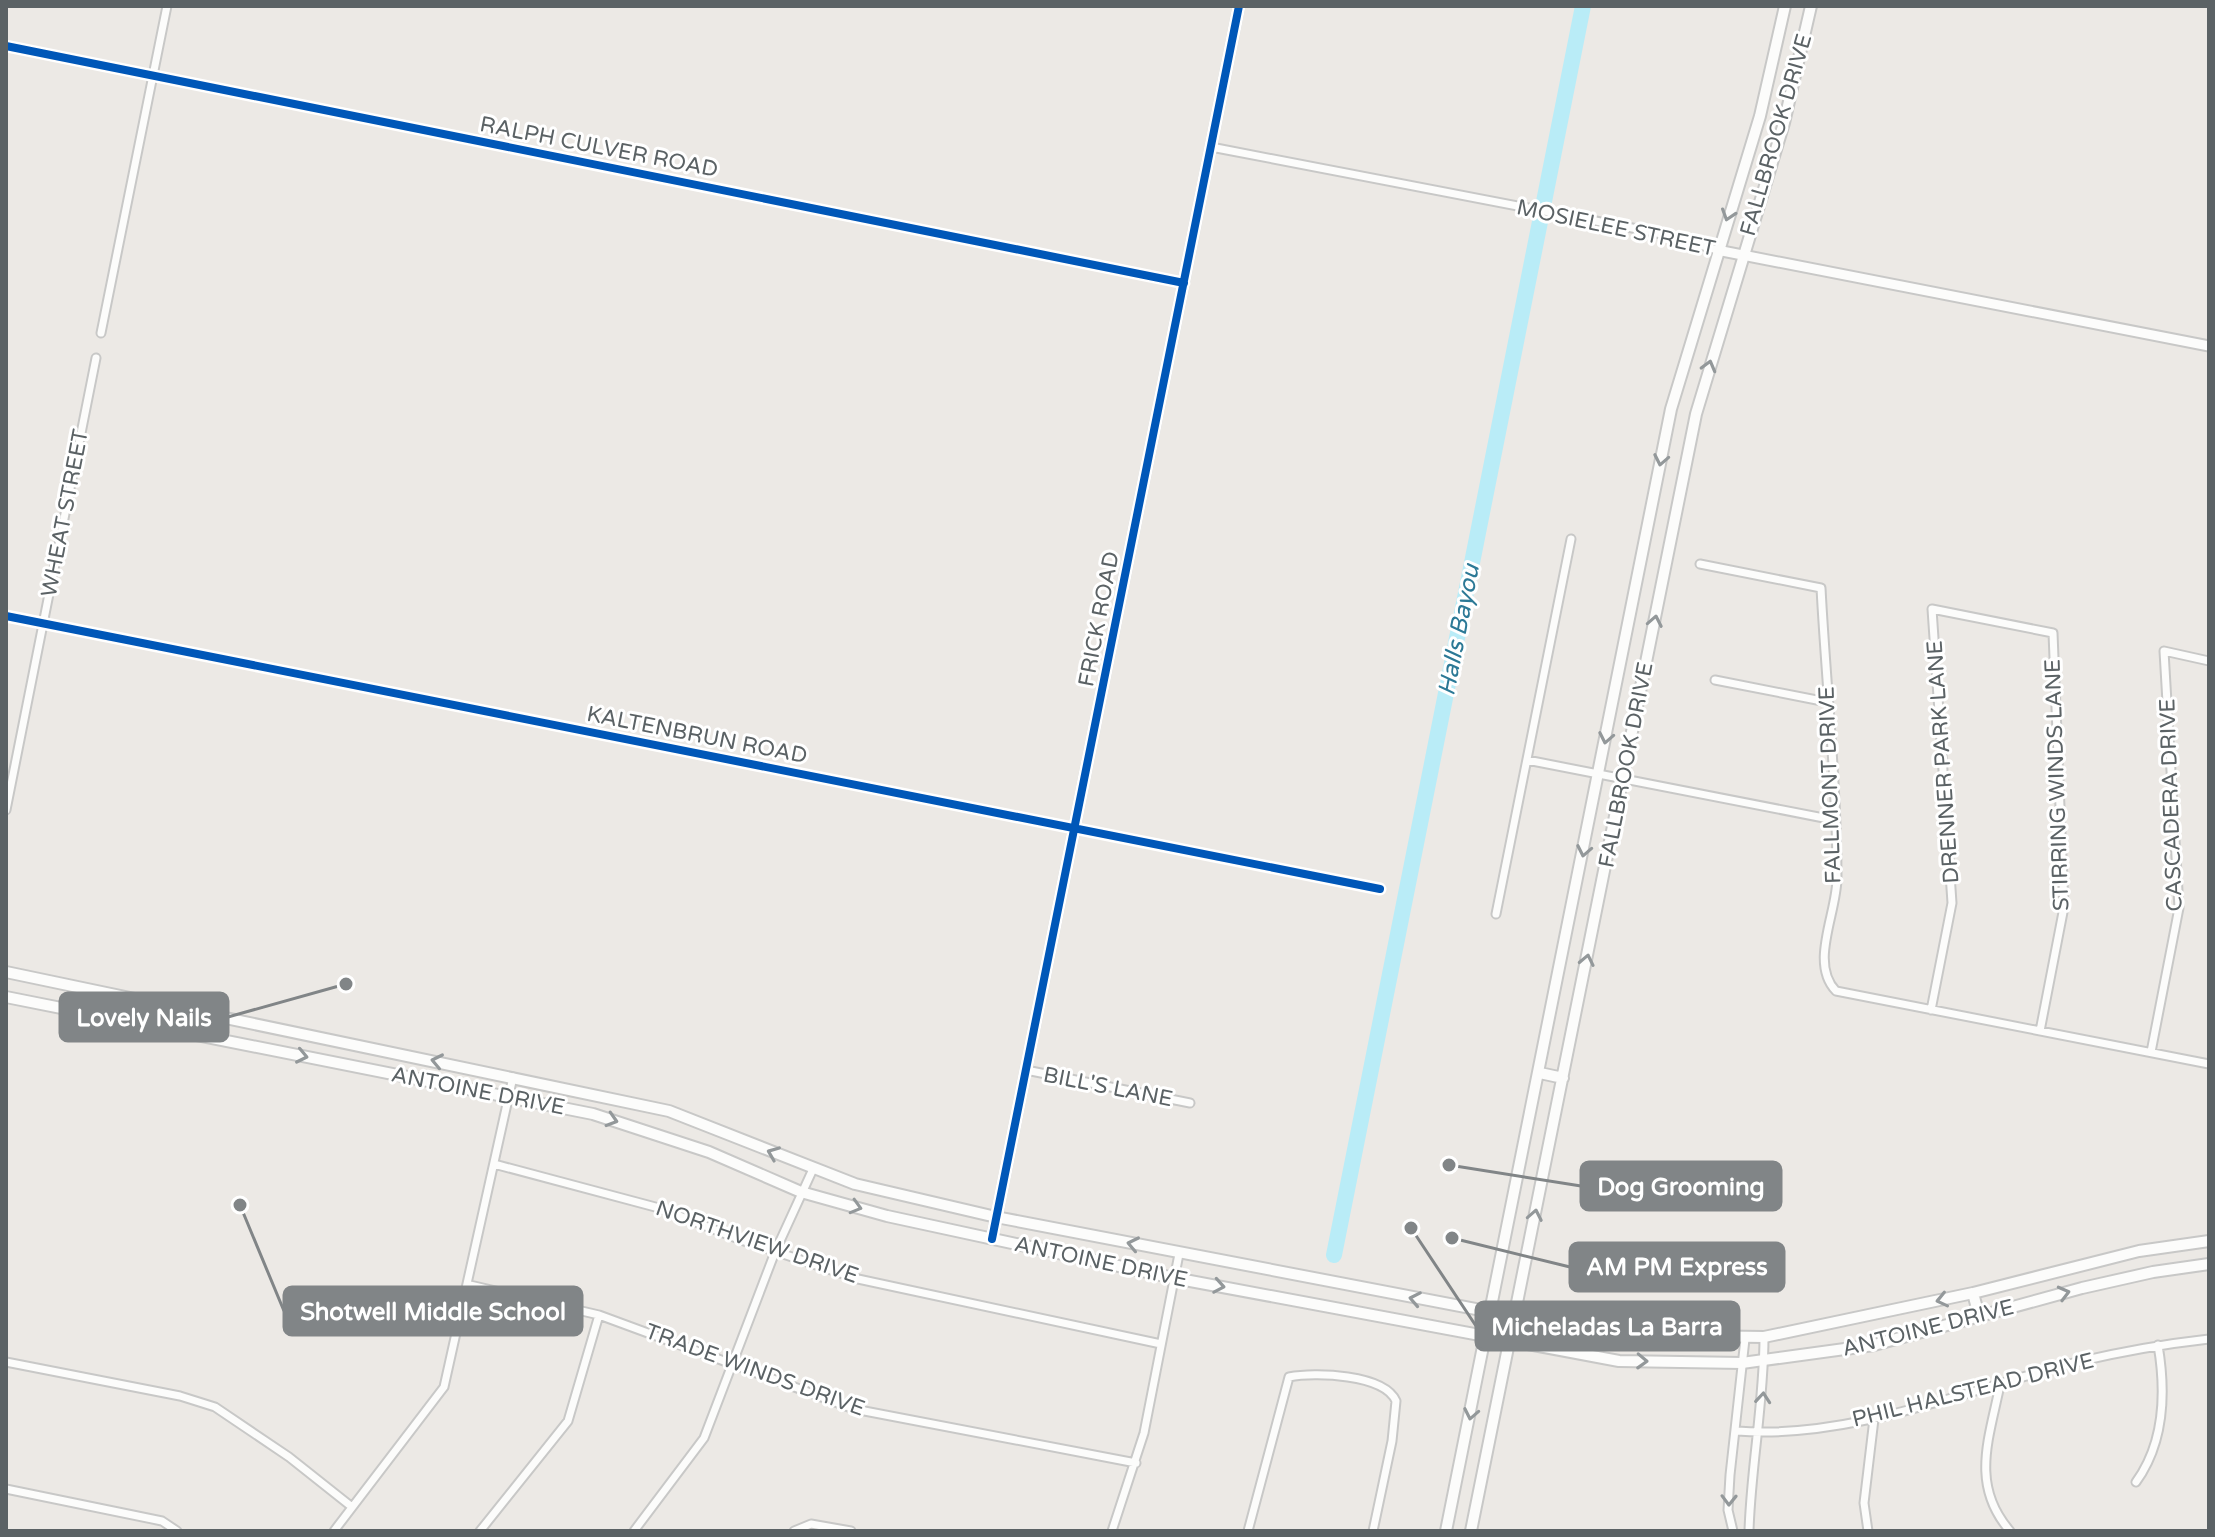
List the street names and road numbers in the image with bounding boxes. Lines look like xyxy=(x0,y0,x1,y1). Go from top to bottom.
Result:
street label: FALLBROOK DRIVE xyxy=(1735,31,1817,239)
street label: RALPH CULVER ROAD xyxy=(478,111,720,183)
street label: MOSIELEE STREET xyxy=(1514,194,1718,262)
street label: WHEAT STREET xyxy=(36,426,94,599)
street label: FRICK ROAD xyxy=(1073,549,1125,689)
street label: DRENNER PARK LANE xyxy=(1922,640,1964,884)
street label: STIRRING WINDS LANE xyxy=(2040,658,2074,912)
street label: FALLBROOK DRIVE xyxy=(1593,660,1659,870)
street label: FALLMONT DRIVE xyxy=(1814,686,1846,884)
street label: CASCADERA DRIVE xyxy=(2154,698,2188,912)
street label: KALTENBRUN ROAD xyxy=(585,701,809,769)
street label: ANTOINE DRIVE xyxy=(389,1061,567,1121)
street label: BILL'S LANE xyxy=(1041,1062,1175,1112)
street label: NORTHVIEW DRIVE xyxy=(652,1195,862,1289)
street label: ANTOINE DRIVE xyxy=(1012,1231,1190,1293)
street label: ANTOINE DRIVE xyxy=(1839,1294,2017,1362)
street label: TRADE WINDS DRIVE xyxy=(642,1318,868,1422)
street label: PHIL HALSTEAD DRIVE xyxy=(1849,1347,2097,1433)

